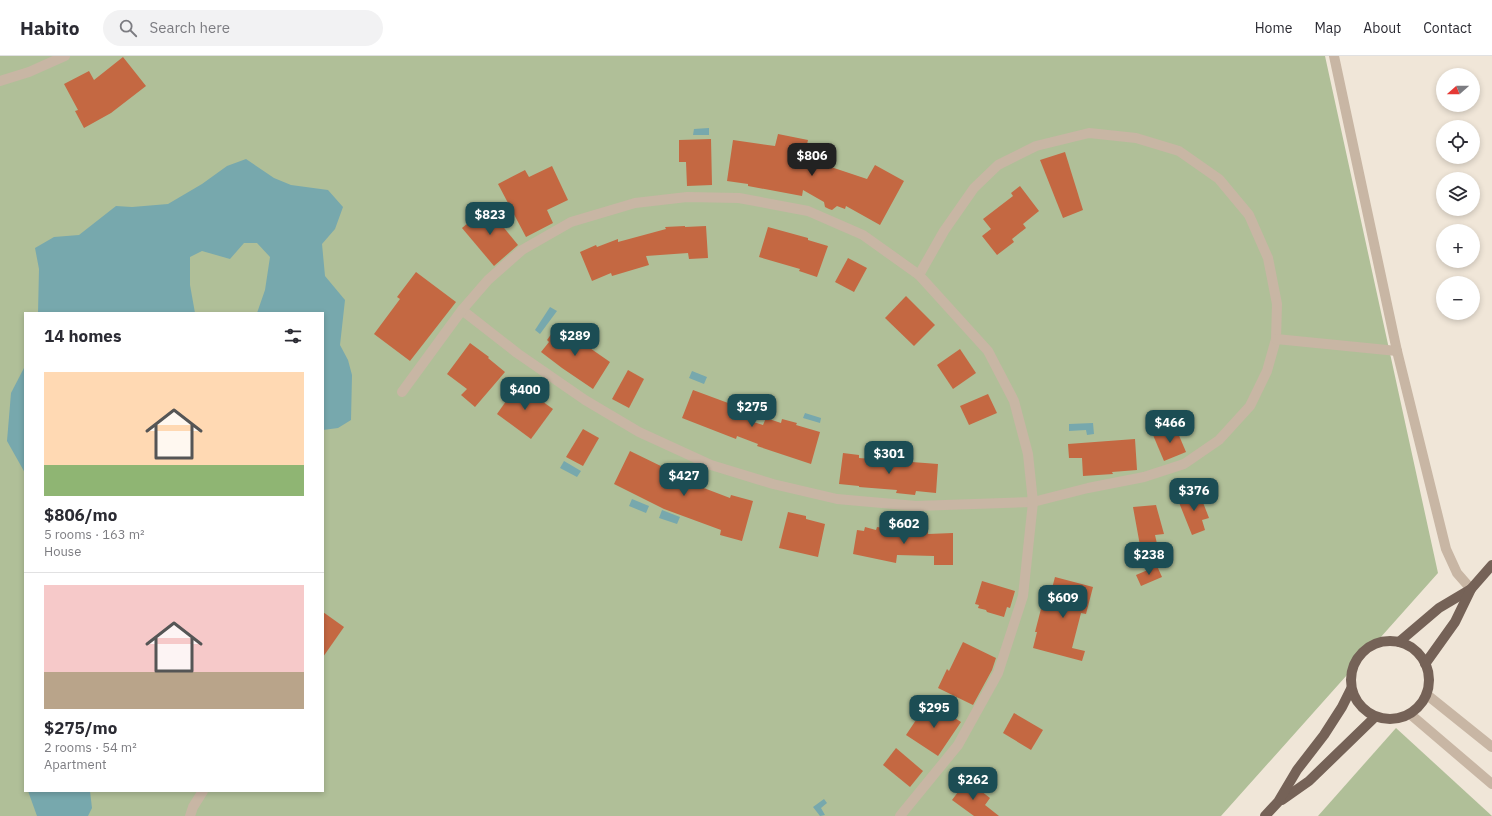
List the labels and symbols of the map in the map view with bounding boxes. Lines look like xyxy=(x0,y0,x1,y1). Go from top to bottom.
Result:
north arrow xyxy=(1436,68,1480,112)
pin: $806 xyxy=(788,143,836,177)
pin: $823 xyxy=(466,202,514,236)
pin: $289 xyxy=(551,323,599,357)
pin: $400 xyxy=(501,377,549,411)
pin: $275 xyxy=(728,394,776,428)
pin: $466 xyxy=(1146,410,1194,444)
pin: $301 xyxy=(865,441,913,475)
pin: $427 xyxy=(660,463,708,497)
pin: $376 xyxy=(1170,478,1218,512)
pin: $602 xyxy=(880,511,928,545)
pin: $238 xyxy=(1125,542,1173,576)
pin: $609 xyxy=(1039,585,1087,619)
pin: $295 xyxy=(910,695,958,729)
pin: $262 xyxy=(949,767,997,801)

